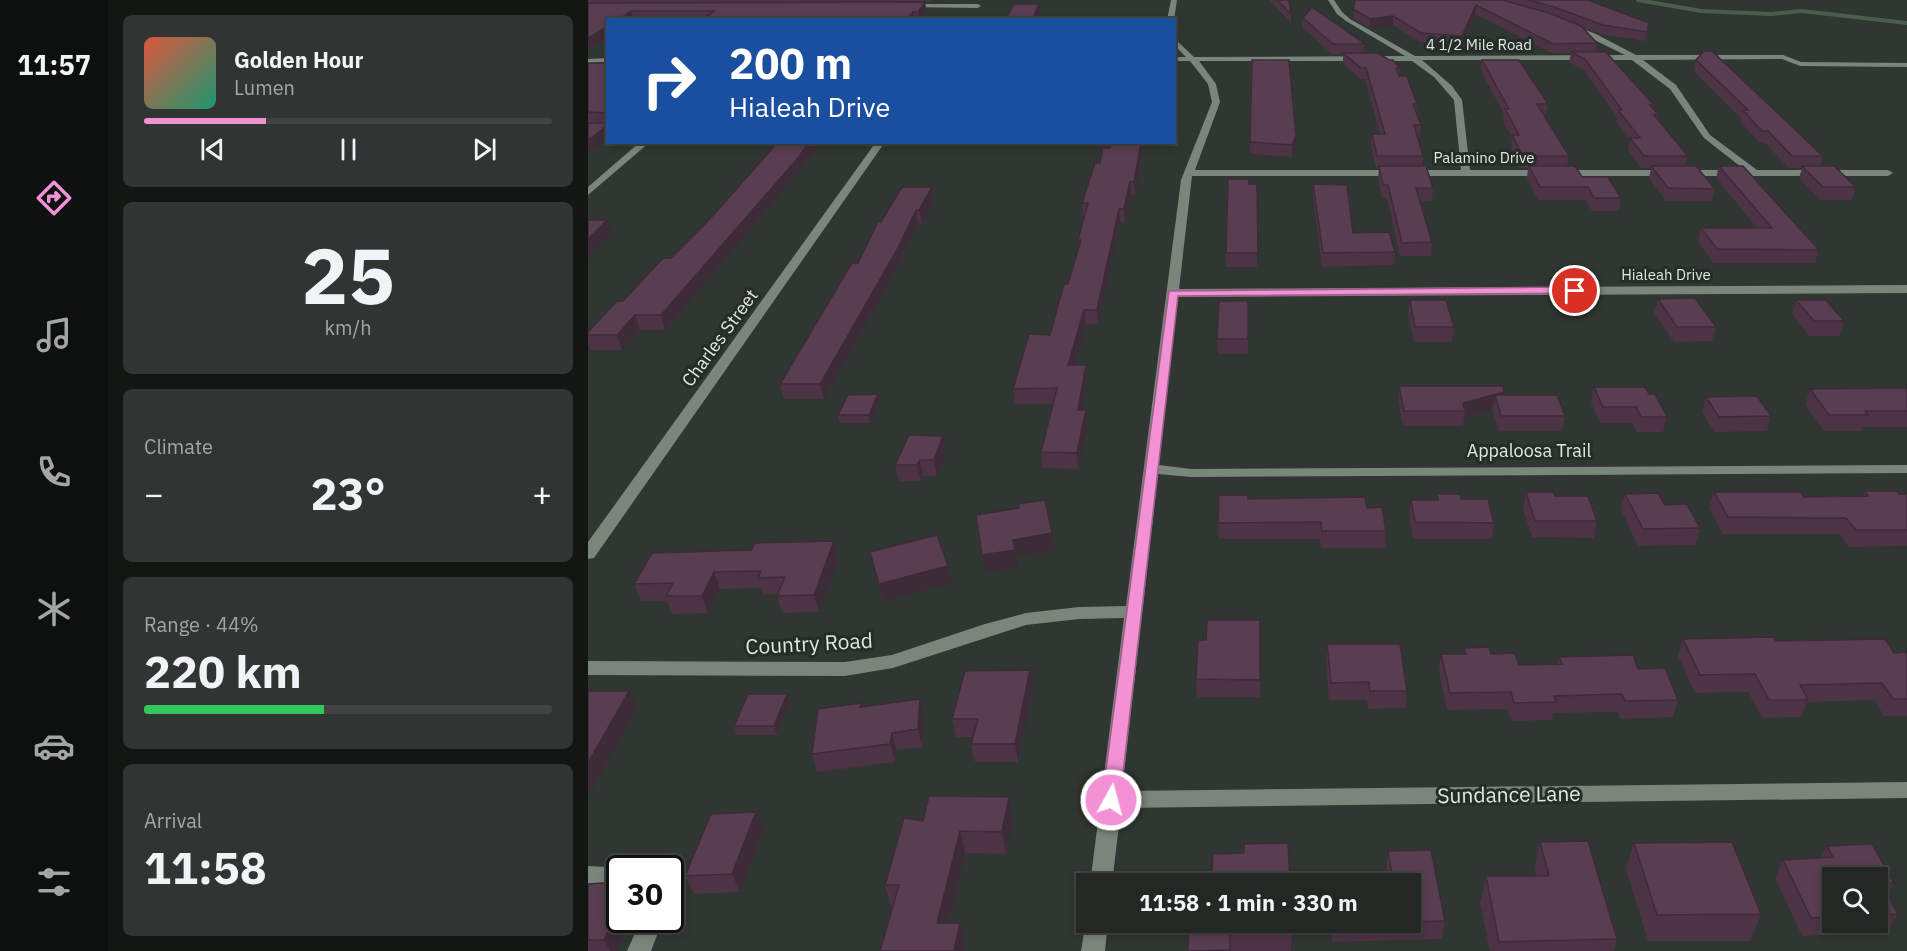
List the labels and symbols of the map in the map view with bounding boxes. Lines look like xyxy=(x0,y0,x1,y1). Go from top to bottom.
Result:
street label: 4 1/2 Mile Road xyxy=(1426,35,1532,54)
street label: Palamino Drive xyxy=(1433,148,1535,167)
pin xyxy=(1549,265,1600,316)
street label: Hialeah Drive xyxy=(1621,265,1711,284)
street label: Charles Street xyxy=(677,285,763,391)
street label: Appaloosa Trail xyxy=(1467,439,1591,462)
street label: Country Road xyxy=(744,626,873,660)
position arrow xyxy=(1079,768,1143,832)
street label: Sundance Lane xyxy=(1437,779,1581,809)
speed limit sign: 30 xyxy=(606,855,684,933)

